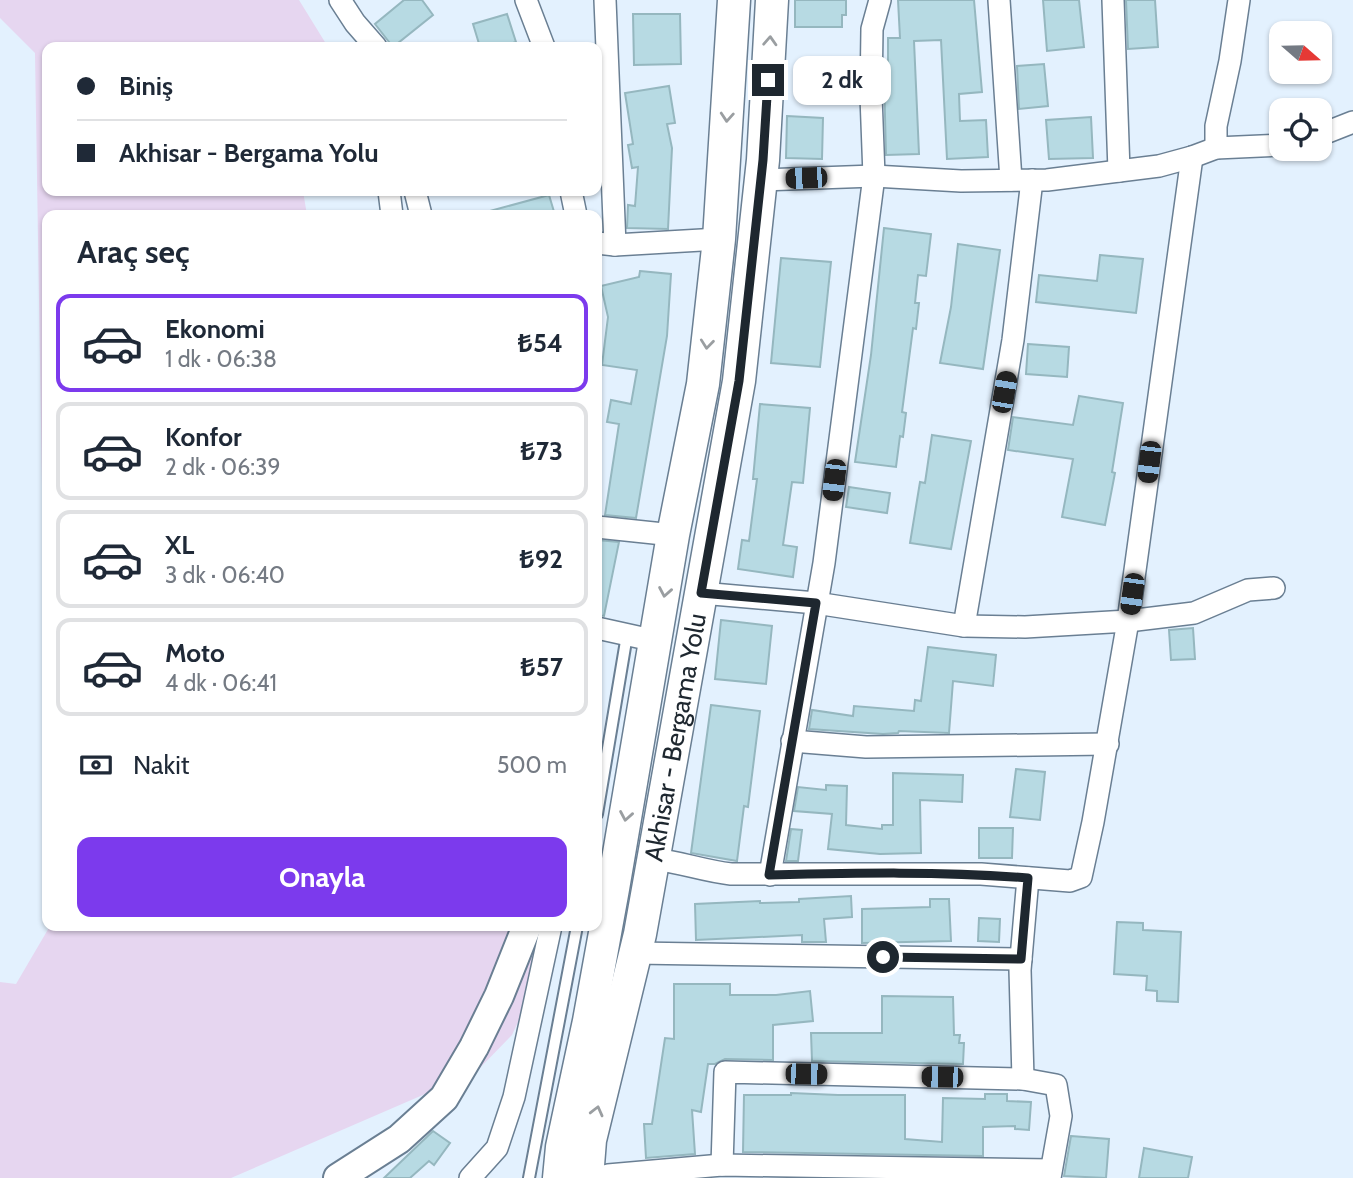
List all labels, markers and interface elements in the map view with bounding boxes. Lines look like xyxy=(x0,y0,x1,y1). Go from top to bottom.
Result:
north arrow xyxy=(1269,21,1332,84)
map controls xyxy=(1269,21,1332,161)
one-way arrow xyxy=(762,35,777,46)
callout: 2 dk xyxy=(792,56,890,104)
route end xyxy=(752,64,784,96)
text: 2 dk xyxy=(821,66,863,94)
text: Biniş xyxy=(119,70,173,102)
button: locate xyxy=(1269,98,1332,161)
one-way arrow xyxy=(720,112,735,123)
text: Akhisar - Bergama Yolu xyxy=(119,137,378,169)
car xyxy=(785,167,828,189)
text: Araç seç xyxy=(77,232,190,271)
icon: car xyxy=(81,312,144,375)
text: Ekonomi xyxy=(165,313,265,345)
text: ₺54 xyxy=(517,327,563,359)
one-way arrow xyxy=(700,338,715,349)
text: 1 dk · 06:38 xyxy=(165,345,277,373)
car xyxy=(991,369,1018,415)
icon: car xyxy=(81,420,144,483)
text: Konfor xyxy=(165,421,242,453)
text: ₺73 xyxy=(520,435,563,467)
car xyxy=(1137,440,1162,484)
text: 2 dk · 06:39 xyxy=(165,453,281,481)
car xyxy=(822,458,847,502)
icon: car xyxy=(81,528,144,591)
text: XL xyxy=(165,529,194,561)
text: ₺92 xyxy=(519,543,563,575)
text: 3 dk · 06:40 xyxy=(165,561,285,589)
car xyxy=(1119,572,1146,616)
one-way arrow xyxy=(658,586,673,598)
street label: Akhisar - Bergama Yolu xyxy=(637,611,713,864)
icon: car xyxy=(81,636,144,699)
text: Moto xyxy=(165,637,225,669)
text: ₺57 xyxy=(520,651,563,683)
text: 4 dk · 06:41 xyxy=(165,669,277,697)
icon: cash xyxy=(77,746,115,784)
text: Nakit xyxy=(133,749,189,781)
text: 500 m xyxy=(497,751,567,779)
one-way arrow xyxy=(619,810,634,822)
button: Onayla xyxy=(77,837,567,917)
route start xyxy=(867,941,899,973)
car xyxy=(785,1063,828,1085)
car xyxy=(921,1066,964,1088)
one-way arrow xyxy=(589,1105,603,1117)

